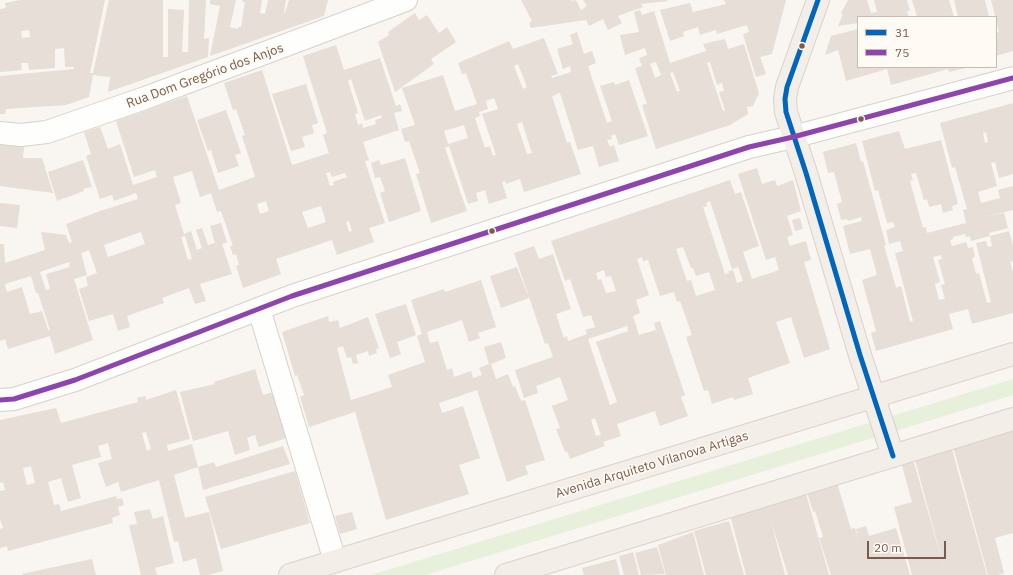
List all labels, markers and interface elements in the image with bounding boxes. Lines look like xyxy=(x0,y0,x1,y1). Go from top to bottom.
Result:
legend xyxy=(857,16,997,68)
text: 31 xyxy=(895,25,909,40)
street label: Rua Dom Gregório dos Anjos xyxy=(124,40,286,112)
unlabelled marker xyxy=(797,41,807,51)
text: 75 xyxy=(895,45,909,60)
unlabelled marker xyxy=(856,114,866,124)
unlabelled marker xyxy=(487,226,497,236)
street label: Avenida Arquiteto Vilanova Artigas xyxy=(554,428,750,502)
scale bar xyxy=(869,533,948,559)
text: 20 m xyxy=(874,540,902,555)

